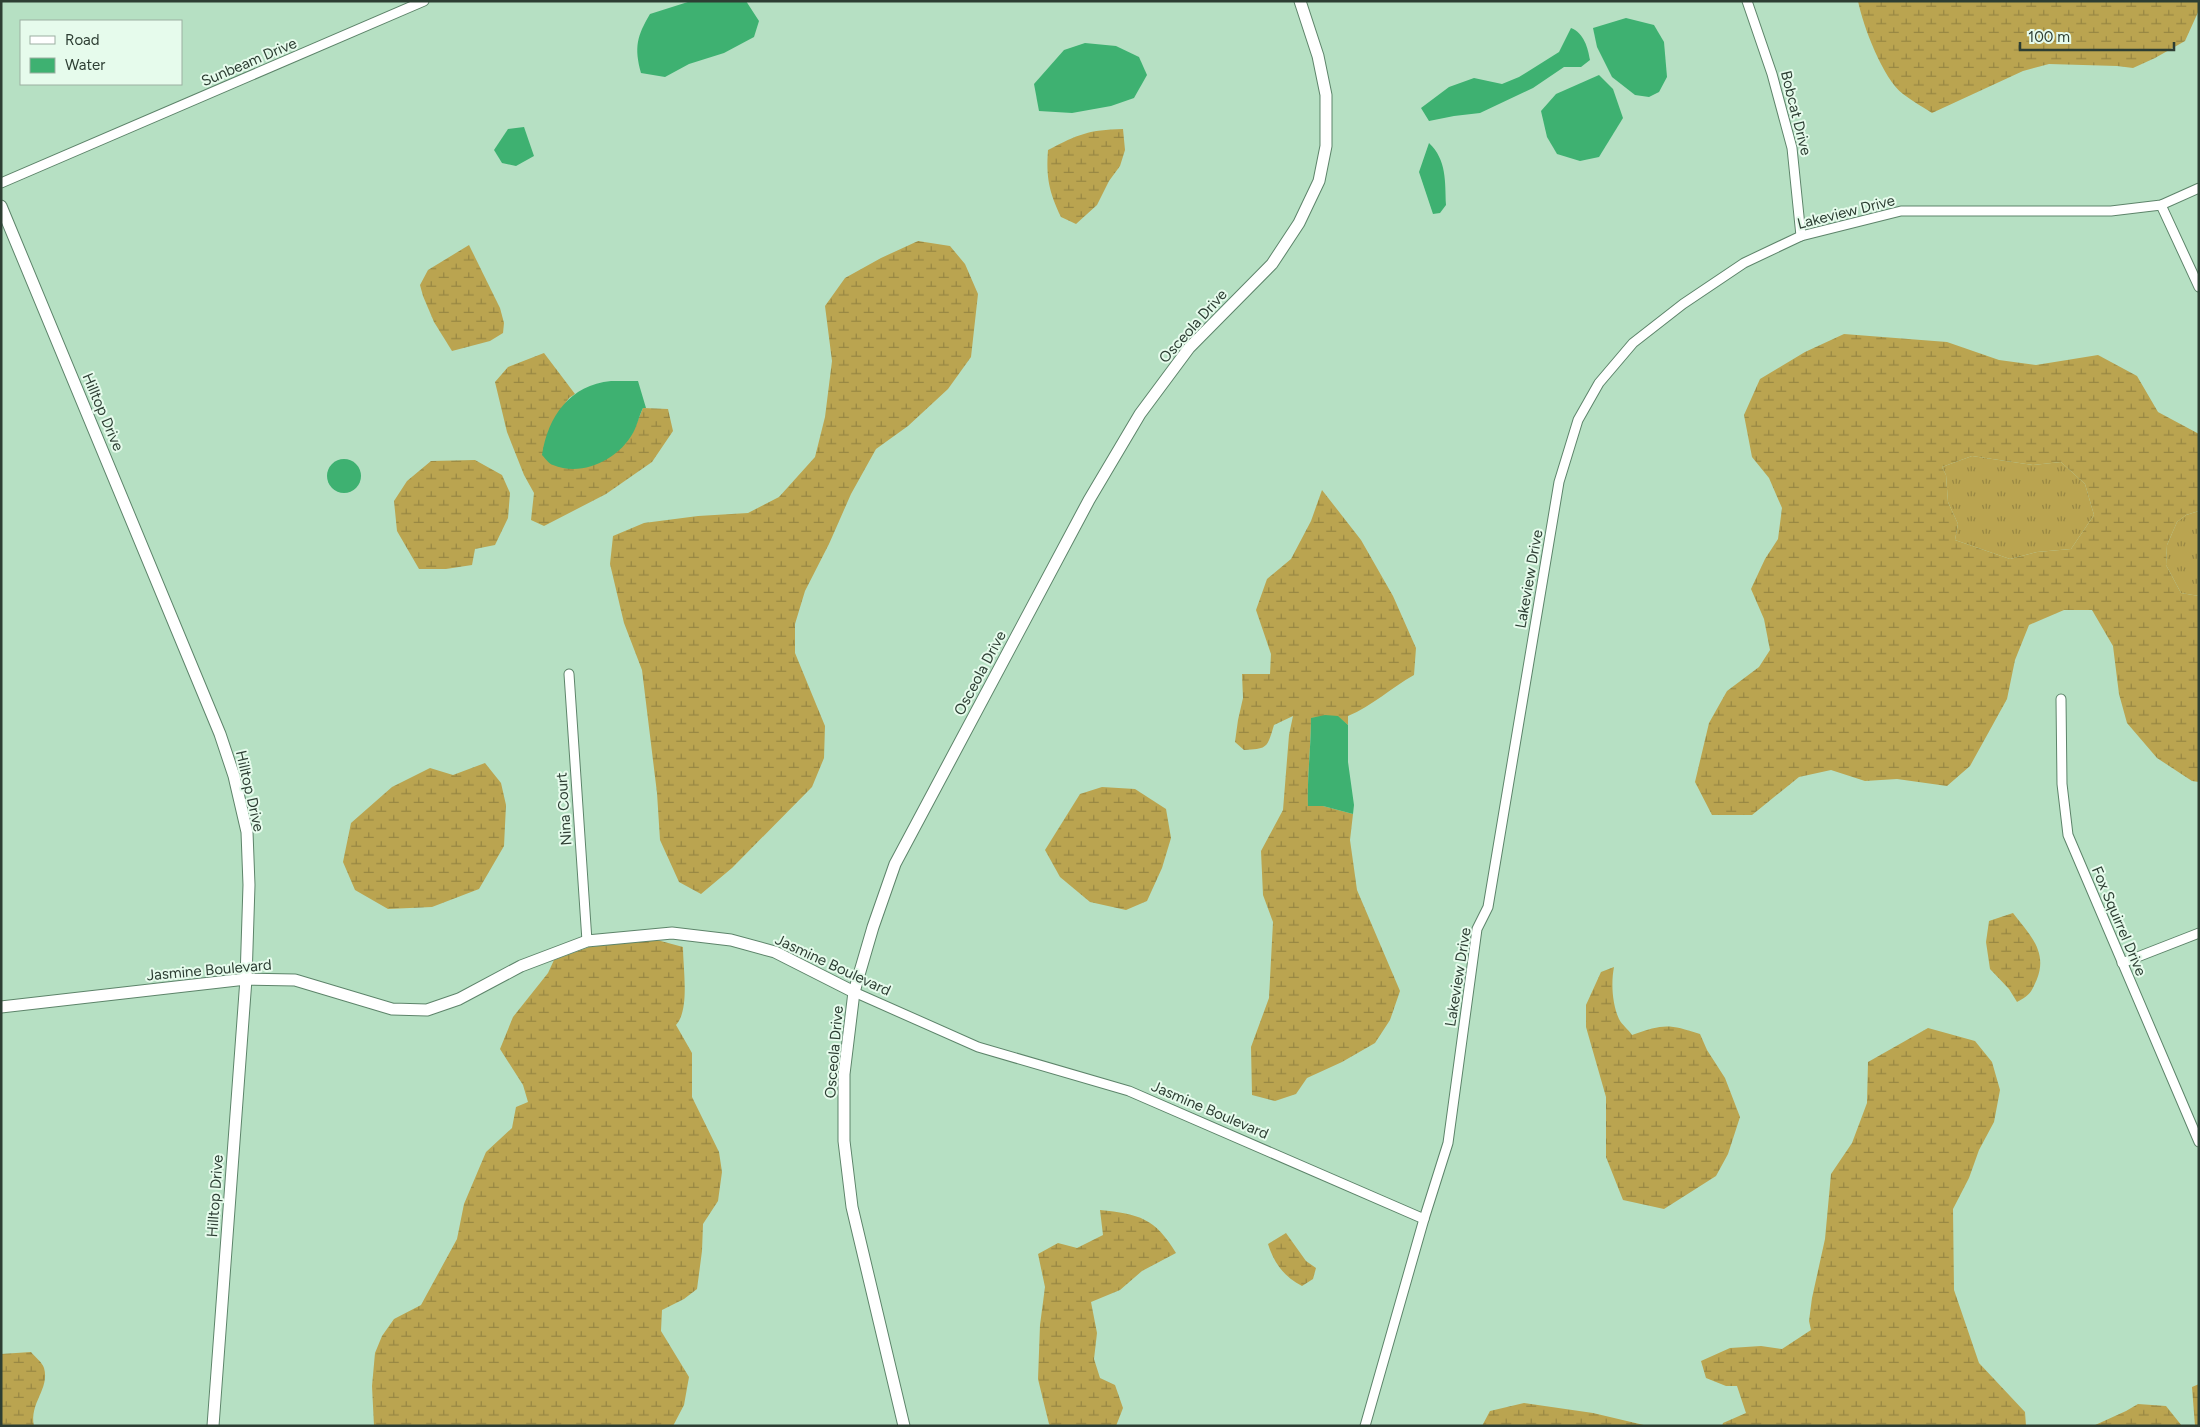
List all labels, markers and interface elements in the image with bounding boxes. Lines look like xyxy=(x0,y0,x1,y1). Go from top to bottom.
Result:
legend xyxy=(20,20,182,85)
scale bar xyxy=(2020,20,2174,52)
text: 100 m xyxy=(2028,28,2070,46)
text: Road xyxy=(65,31,100,49)
street label: Sunbeam Drive xyxy=(199,34,299,90)
text: Water xyxy=(65,56,105,74)
street label: Bobcat Drive xyxy=(1777,69,1815,157)
street label: Lakeview Drive xyxy=(1795,191,1897,233)
street label: Osceola Drive xyxy=(1155,285,1231,367)
street label: Hilltop Drive xyxy=(79,370,127,454)
street label: Lakeview Drive xyxy=(1511,528,1547,630)
street label: Osceola Drive xyxy=(950,628,1010,718)
street label: Hilltop Drive xyxy=(232,749,268,833)
street label: Nina Court xyxy=(552,771,576,846)
street label: Fox Squirrel Drive xyxy=(2088,864,2150,978)
street label: Lakeview Drive xyxy=(1441,926,1475,1028)
street label: Jasmine Boulevard xyxy=(772,930,894,1000)
street label: Jasmine Boulevard xyxy=(146,956,272,984)
street label: Osceola Drive xyxy=(821,1005,847,1099)
street label: Jasmine Boulevard xyxy=(1149,1077,1271,1143)
street label: Hilltop Drive xyxy=(203,1154,227,1238)

